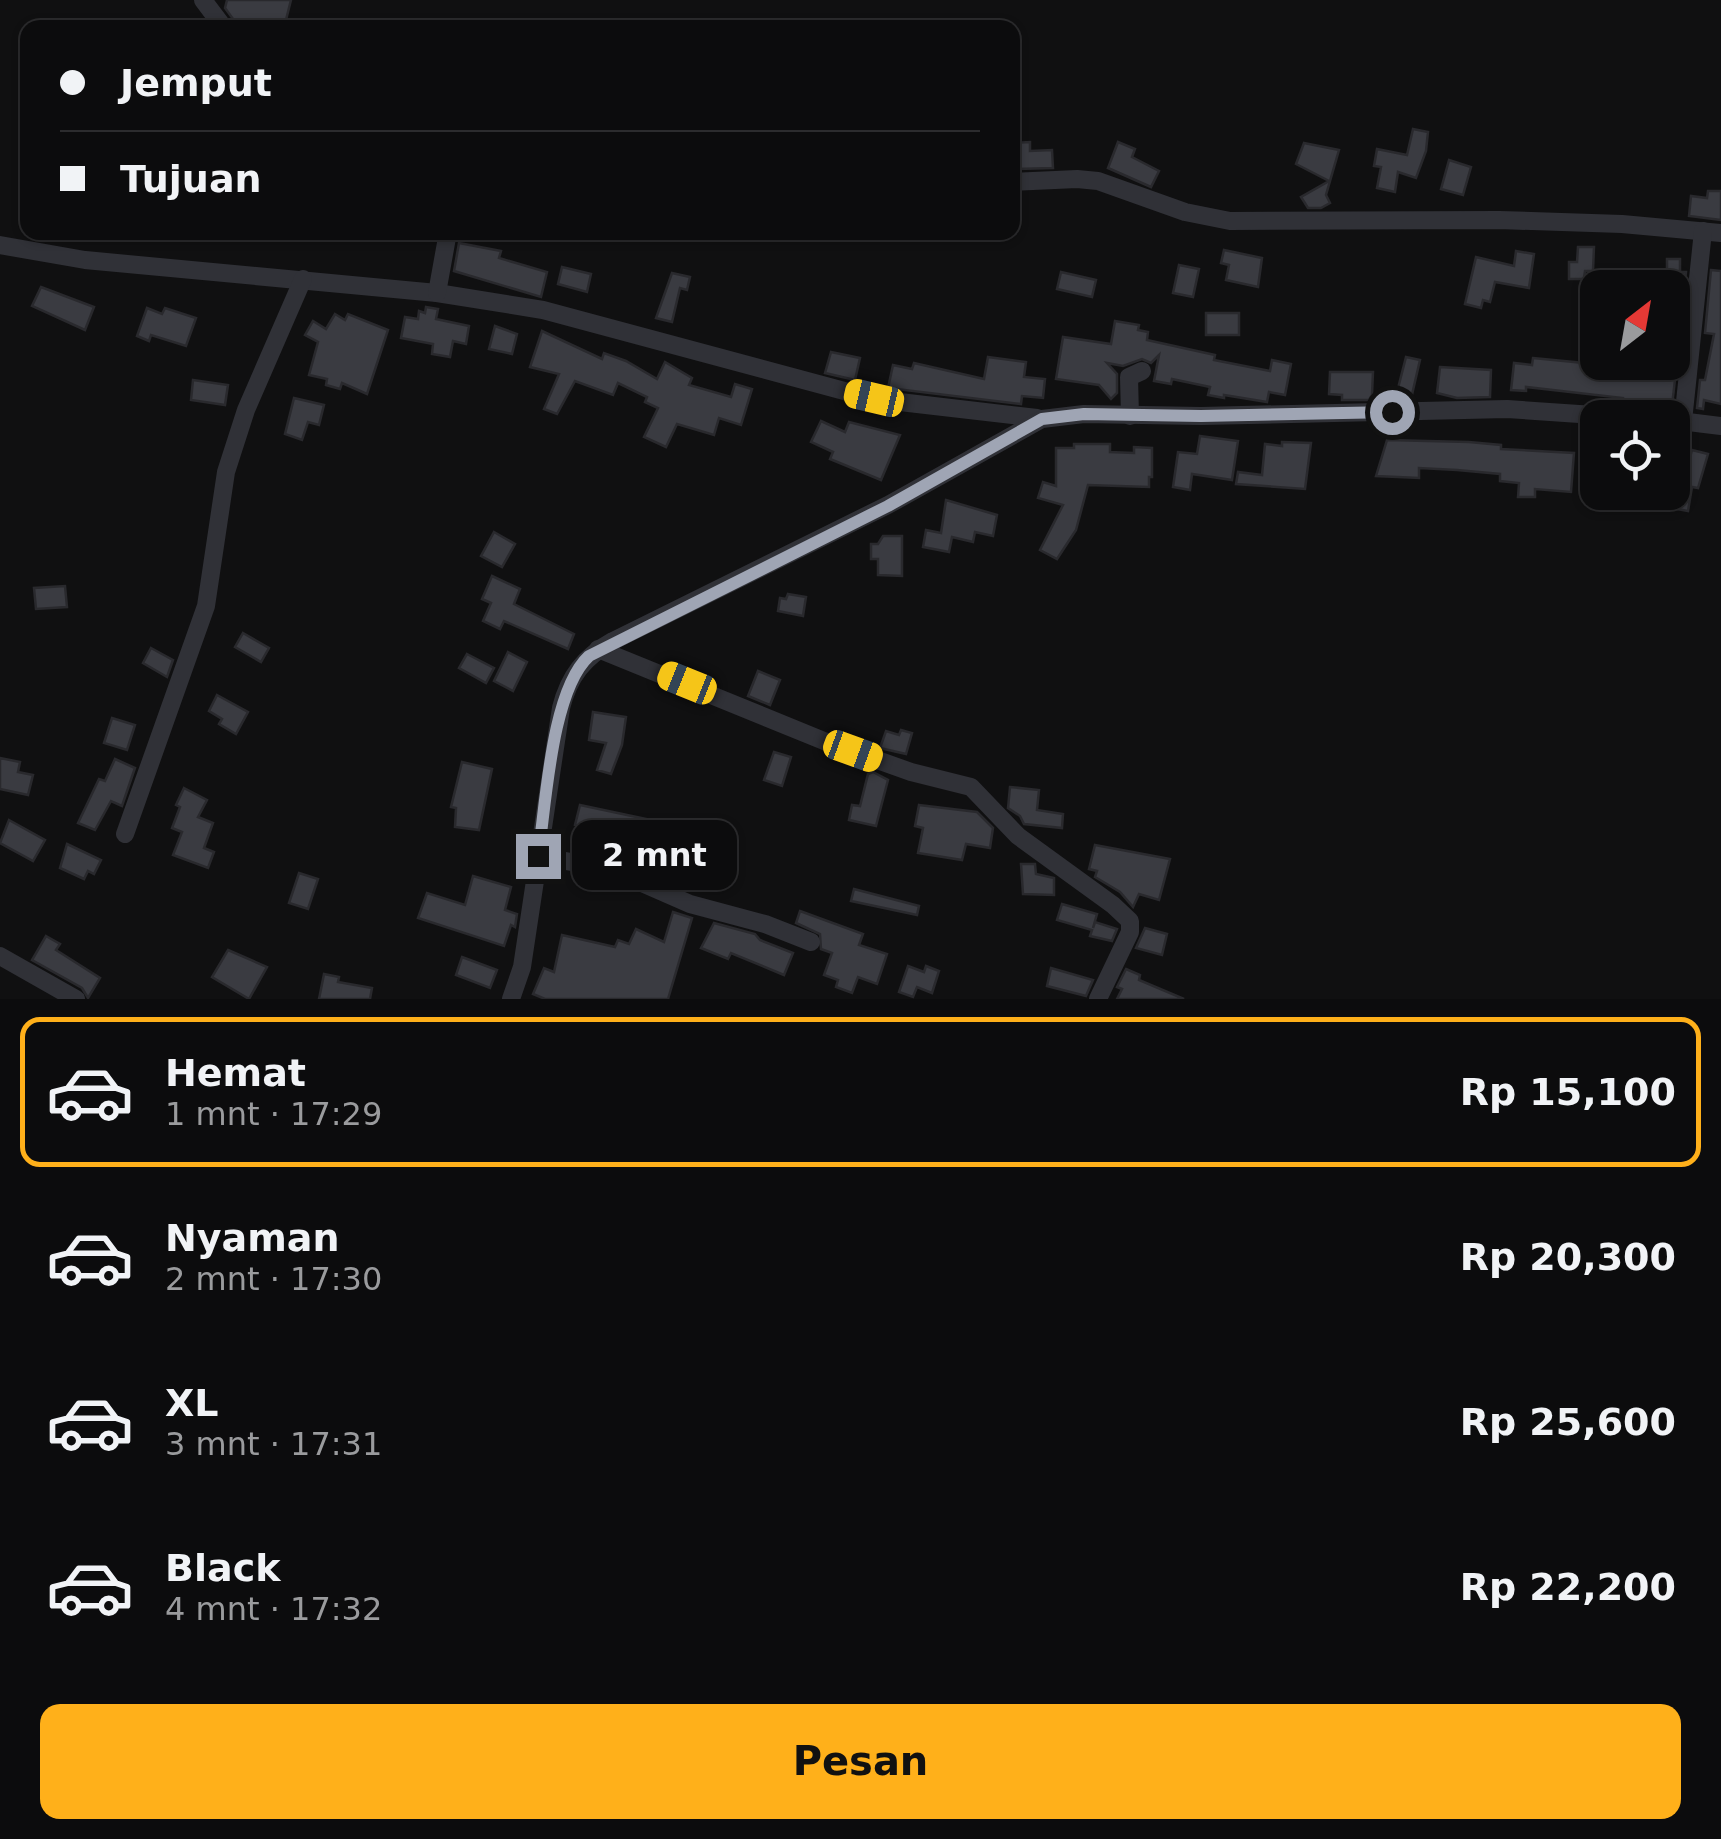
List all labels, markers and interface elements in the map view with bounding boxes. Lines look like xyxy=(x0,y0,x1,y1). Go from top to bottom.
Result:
text: Jemput xyxy=(120,61,272,105)
text: Tujuan xyxy=(120,157,262,201)
north arrow xyxy=(1580,270,1690,380)
map controls xyxy=(1580,270,1690,510)
car xyxy=(841,377,907,419)
route start xyxy=(1370,390,1415,435)
button: locate xyxy=(1580,400,1690,510)
car xyxy=(654,658,720,708)
car xyxy=(820,727,886,775)
callout: 2 mnt xyxy=(573,821,738,891)
route end xyxy=(516,834,561,879)
text: 2 mnt xyxy=(602,836,707,874)
icon: car xyxy=(45,1047,135,1137)
text: Hemat xyxy=(165,1051,306,1095)
text: Rp 15,100 xyxy=(1460,1070,1676,1114)
text: 1 mnt · 17:29 xyxy=(165,1095,382,1133)
icon: car xyxy=(45,1212,135,1302)
text: Nyaman xyxy=(165,1216,340,1260)
text: Rp 20,300 xyxy=(1460,1235,1676,1279)
text: 2 mnt · 17:30 xyxy=(165,1260,382,1298)
icon: car xyxy=(45,1377,135,1467)
text: XL xyxy=(165,1381,219,1425)
text: Rp 25,600 xyxy=(1460,1400,1676,1444)
text: 3 mnt · 17:31 xyxy=(165,1425,382,1463)
icon: car xyxy=(45,1542,135,1632)
text: Black xyxy=(165,1546,280,1590)
text: Rp 22,200 xyxy=(1460,1565,1676,1609)
text: 4 mnt · 17:32 xyxy=(165,1590,382,1628)
button: Pesan xyxy=(40,1704,1681,1819)

